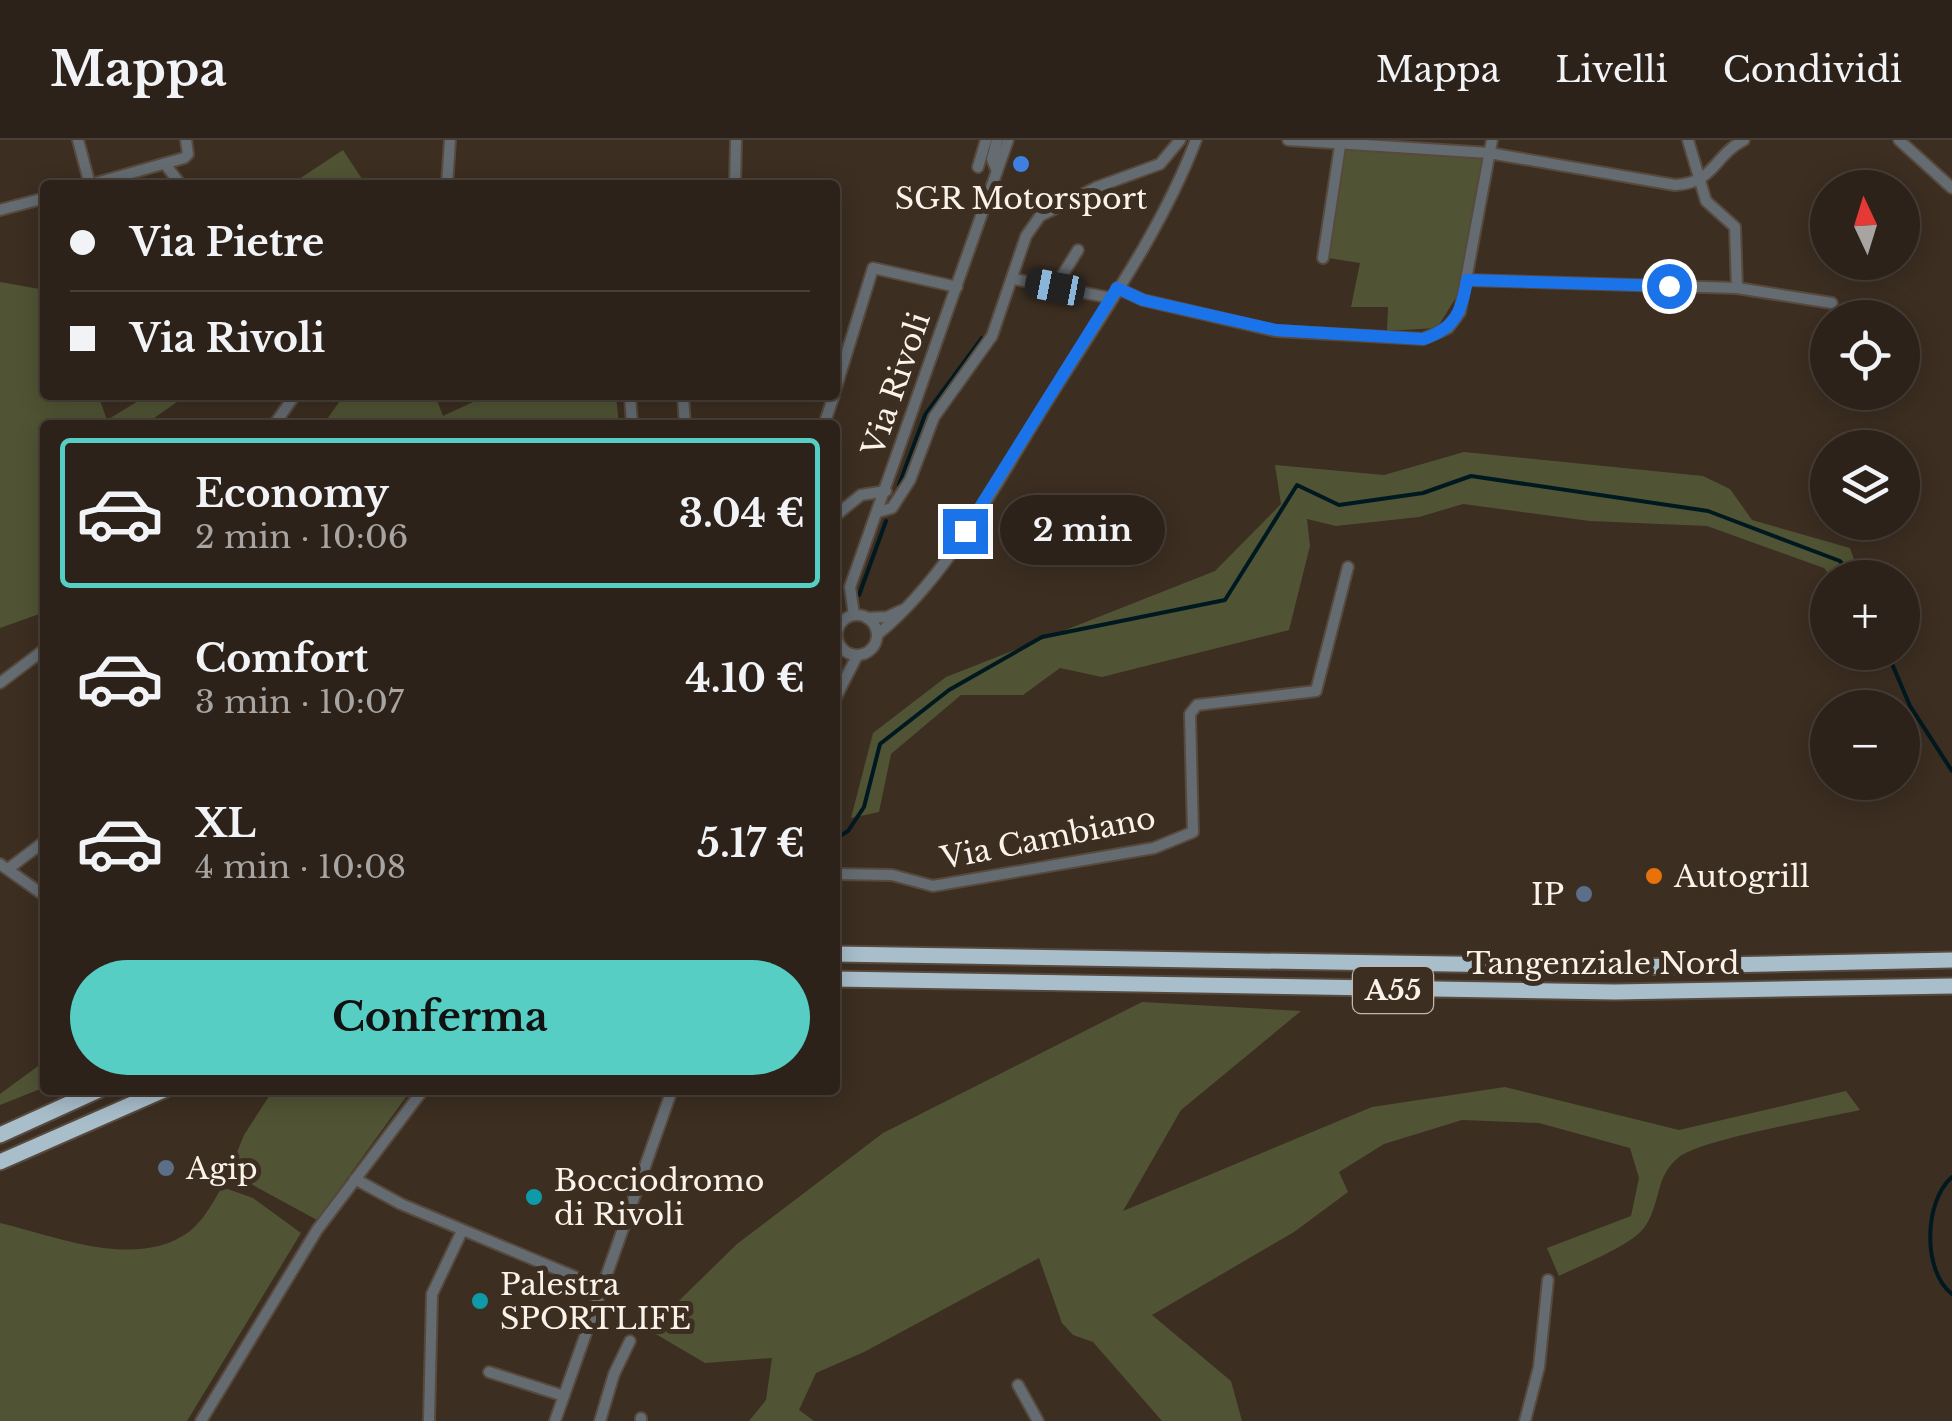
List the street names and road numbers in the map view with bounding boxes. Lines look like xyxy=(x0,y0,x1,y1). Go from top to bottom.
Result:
street label: Via Rivoli xyxy=(854,307,938,462)
street label: Via Cambiano xyxy=(936,799,1159,877)
street label: Tangenziale Nord xyxy=(1466,945,1740,982)
road number: A55 xyxy=(1353,967,1433,1013)

